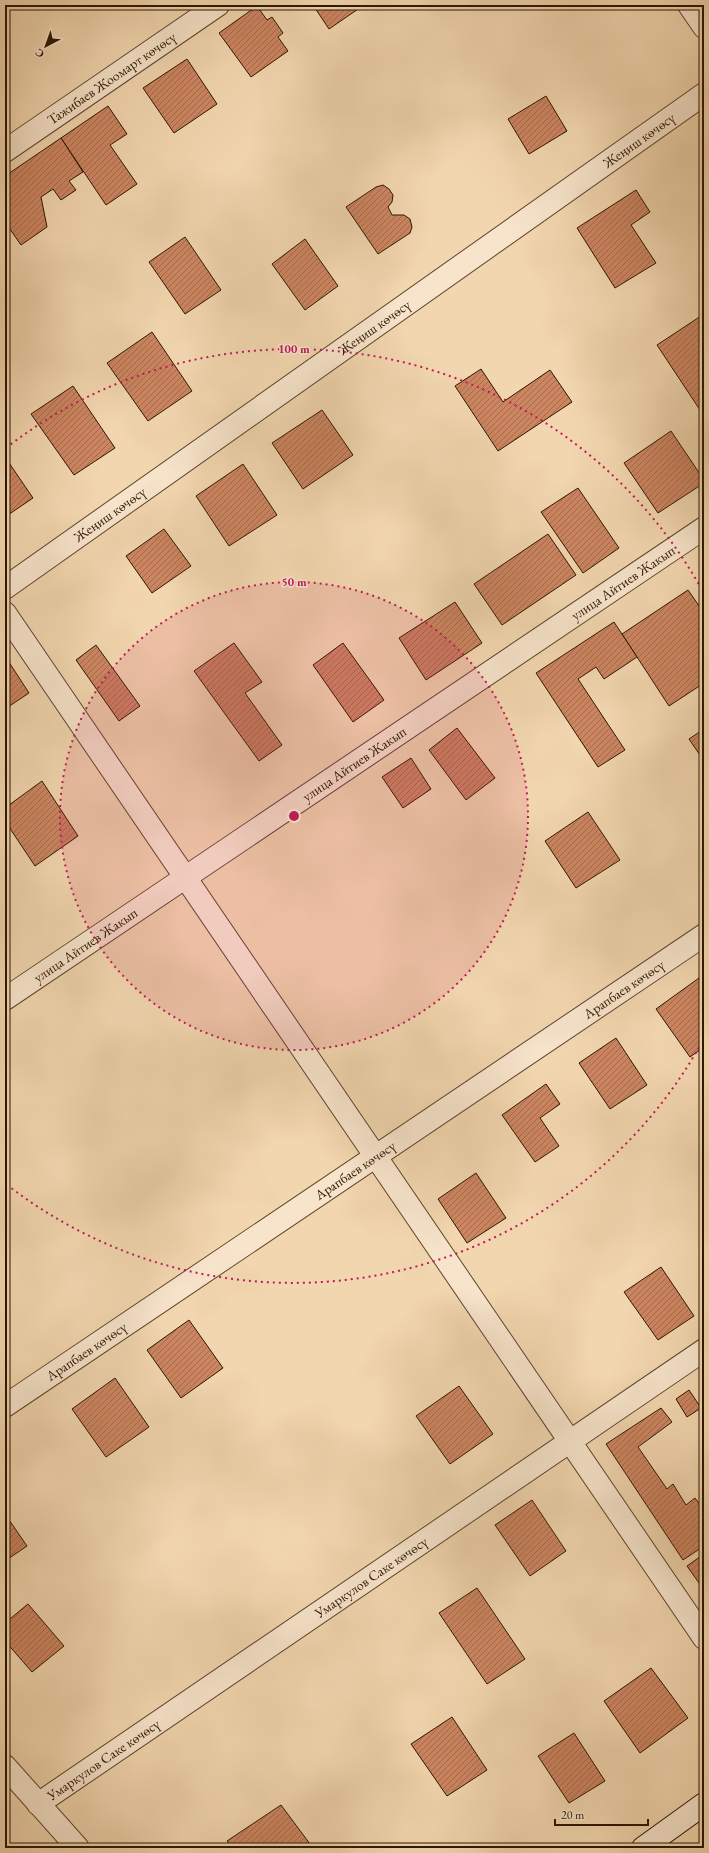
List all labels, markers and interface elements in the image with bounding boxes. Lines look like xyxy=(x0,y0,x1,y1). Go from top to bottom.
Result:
north arrow xyxy=(26,26,66,66)
street label: Тажибаев Жоомарт көчөсү xyxy=(44,27,180,129)
text: С xyxy=(32,46,47,61)
street label: Жеңиш көчөсү xyxy=(598,108,679,172)
street label: Жеңиш көчөсү xyxy=(334,295,414,359)
text: 100 m xyxy=(278,341,310,357)
street label: Жеңиш көчөсү xyxy=(69,482,150,546)
street label: улица Айтиев Жакып xyxy=(567,541,678,624)
text: 50 m xyxy=(281,574,307,590)
street label: улица Айтиев Жакып xyxy=(299,722,410,805)
centre of rings xyxy=(287,809,301,823)
street label: улица Айтиев Жакып xyxy=(30,903,141,986)
street label: Арапбаев көчөсү xyxy=(579,955,668,1023)
street label: Арапбаев көчөсү xyxy=(310,1136,400,1204)
street label: Арапбаев көчөсү xyxy=(42,1317,131,1385)
street label: Умаркулов Саке көчөсү xyxy=(310,1532,432,1622)
street label: Умаркулов Саке көчөсү xyxy=(43,1714,164,1805)
scale bar xyxy=(555,1801,648,1827)
text: 20 m xyxy=(561,1807,585,1823)

